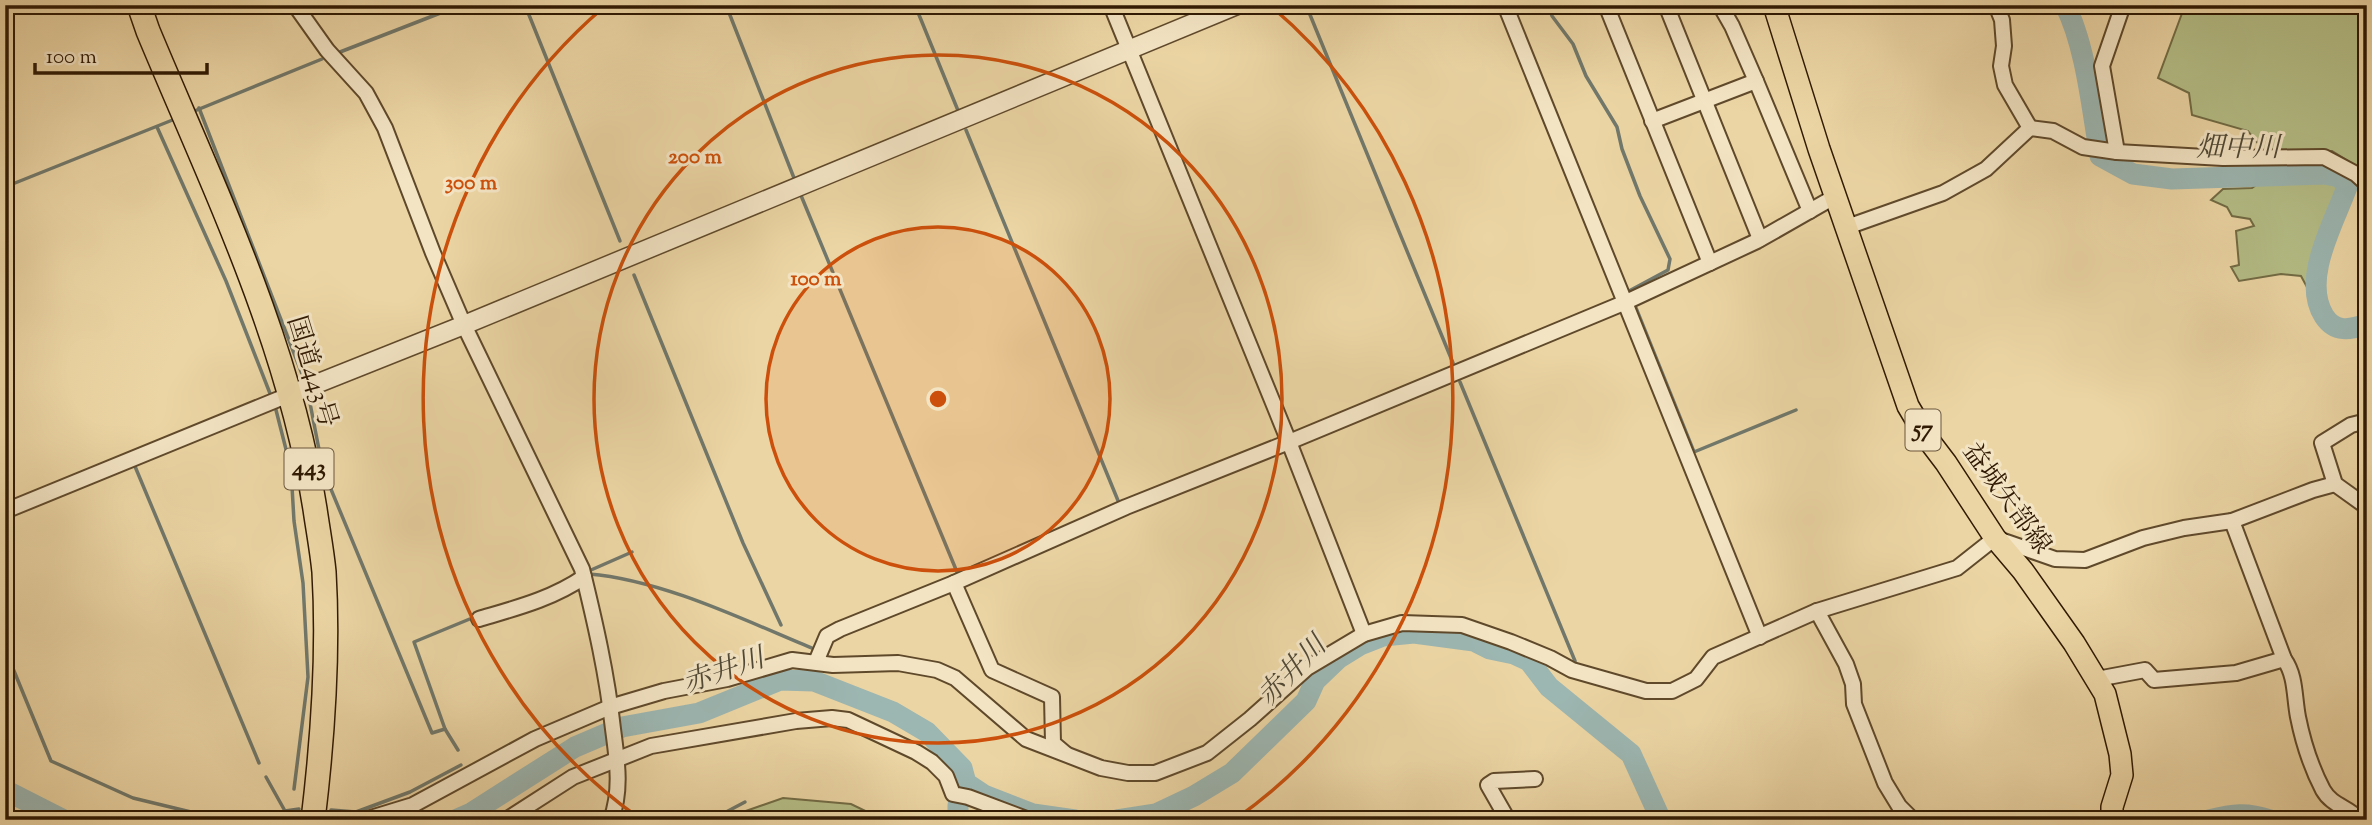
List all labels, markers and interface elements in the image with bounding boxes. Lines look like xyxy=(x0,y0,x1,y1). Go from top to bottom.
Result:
scale bar xyxy=(35,32,206,76)
text: 100 m xyxy=(46,43,97,73)
water label: 畑中川 xyxy=(2196,129,2283,169)
text: 200 m xyxy=(668,143,723,173)
text: 300 m xyxy=(445,169,498,199)
text: 100 m xyxy=(791,265,842,295)
street label: 国道443号 xyxy=(277,312,345,432)
centre of rings xyxy=(926,387,950,411)
road number: 57 xyxy=(1906,410,1940,450)
street label: 益城矢部線 xyxy=(1953,436,2059,562)
road number: 443 xyxy=(284,448,334,490)
water label: 赤井川 xyxy=(1249,626,1339,716)
water label: 赤井川 xyxy=(678,638,773,705)

